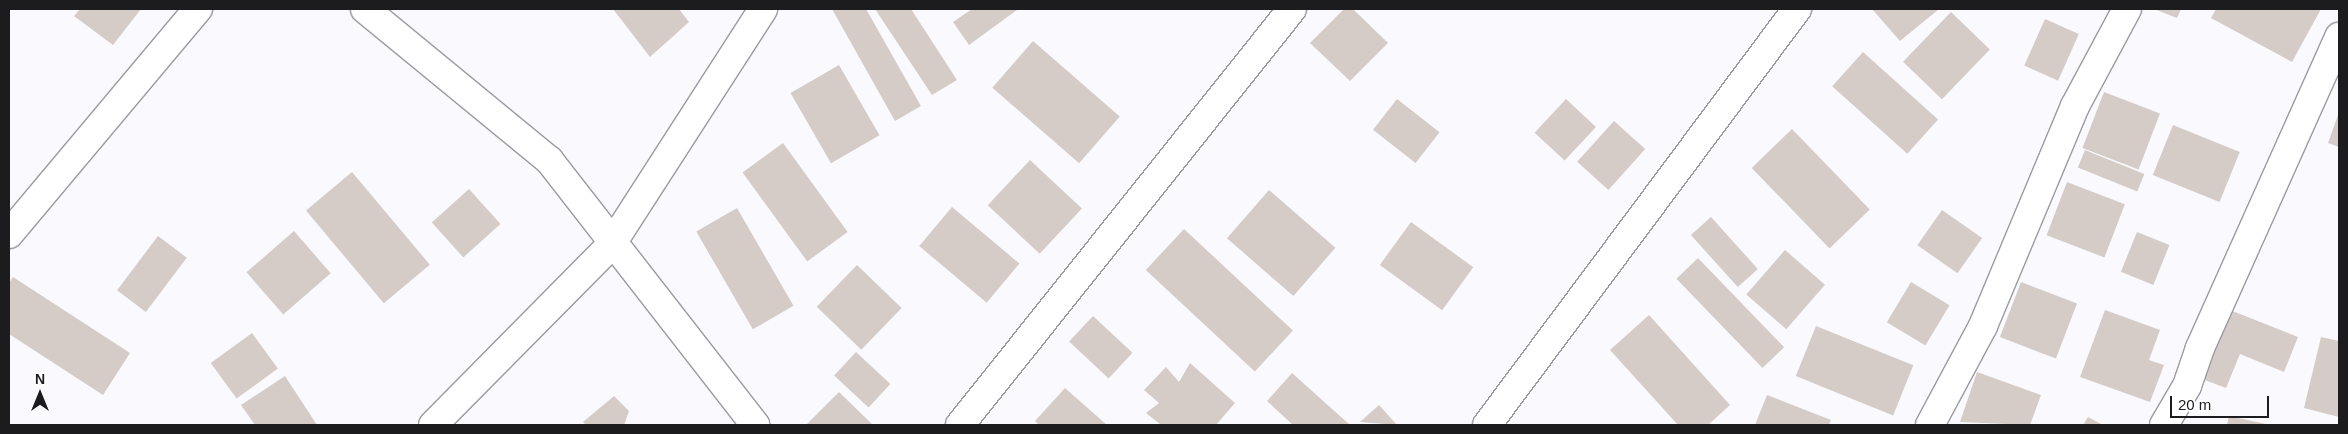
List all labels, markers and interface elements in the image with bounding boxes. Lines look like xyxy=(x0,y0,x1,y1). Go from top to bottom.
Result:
north arrow xyxy=(15,369,65,419)
text: N xyxy=(35,371,45,387)
scale bar xyxy=(2173,386,2272,418)
text: 20 m xyxy=(2178,396,2211,413)

